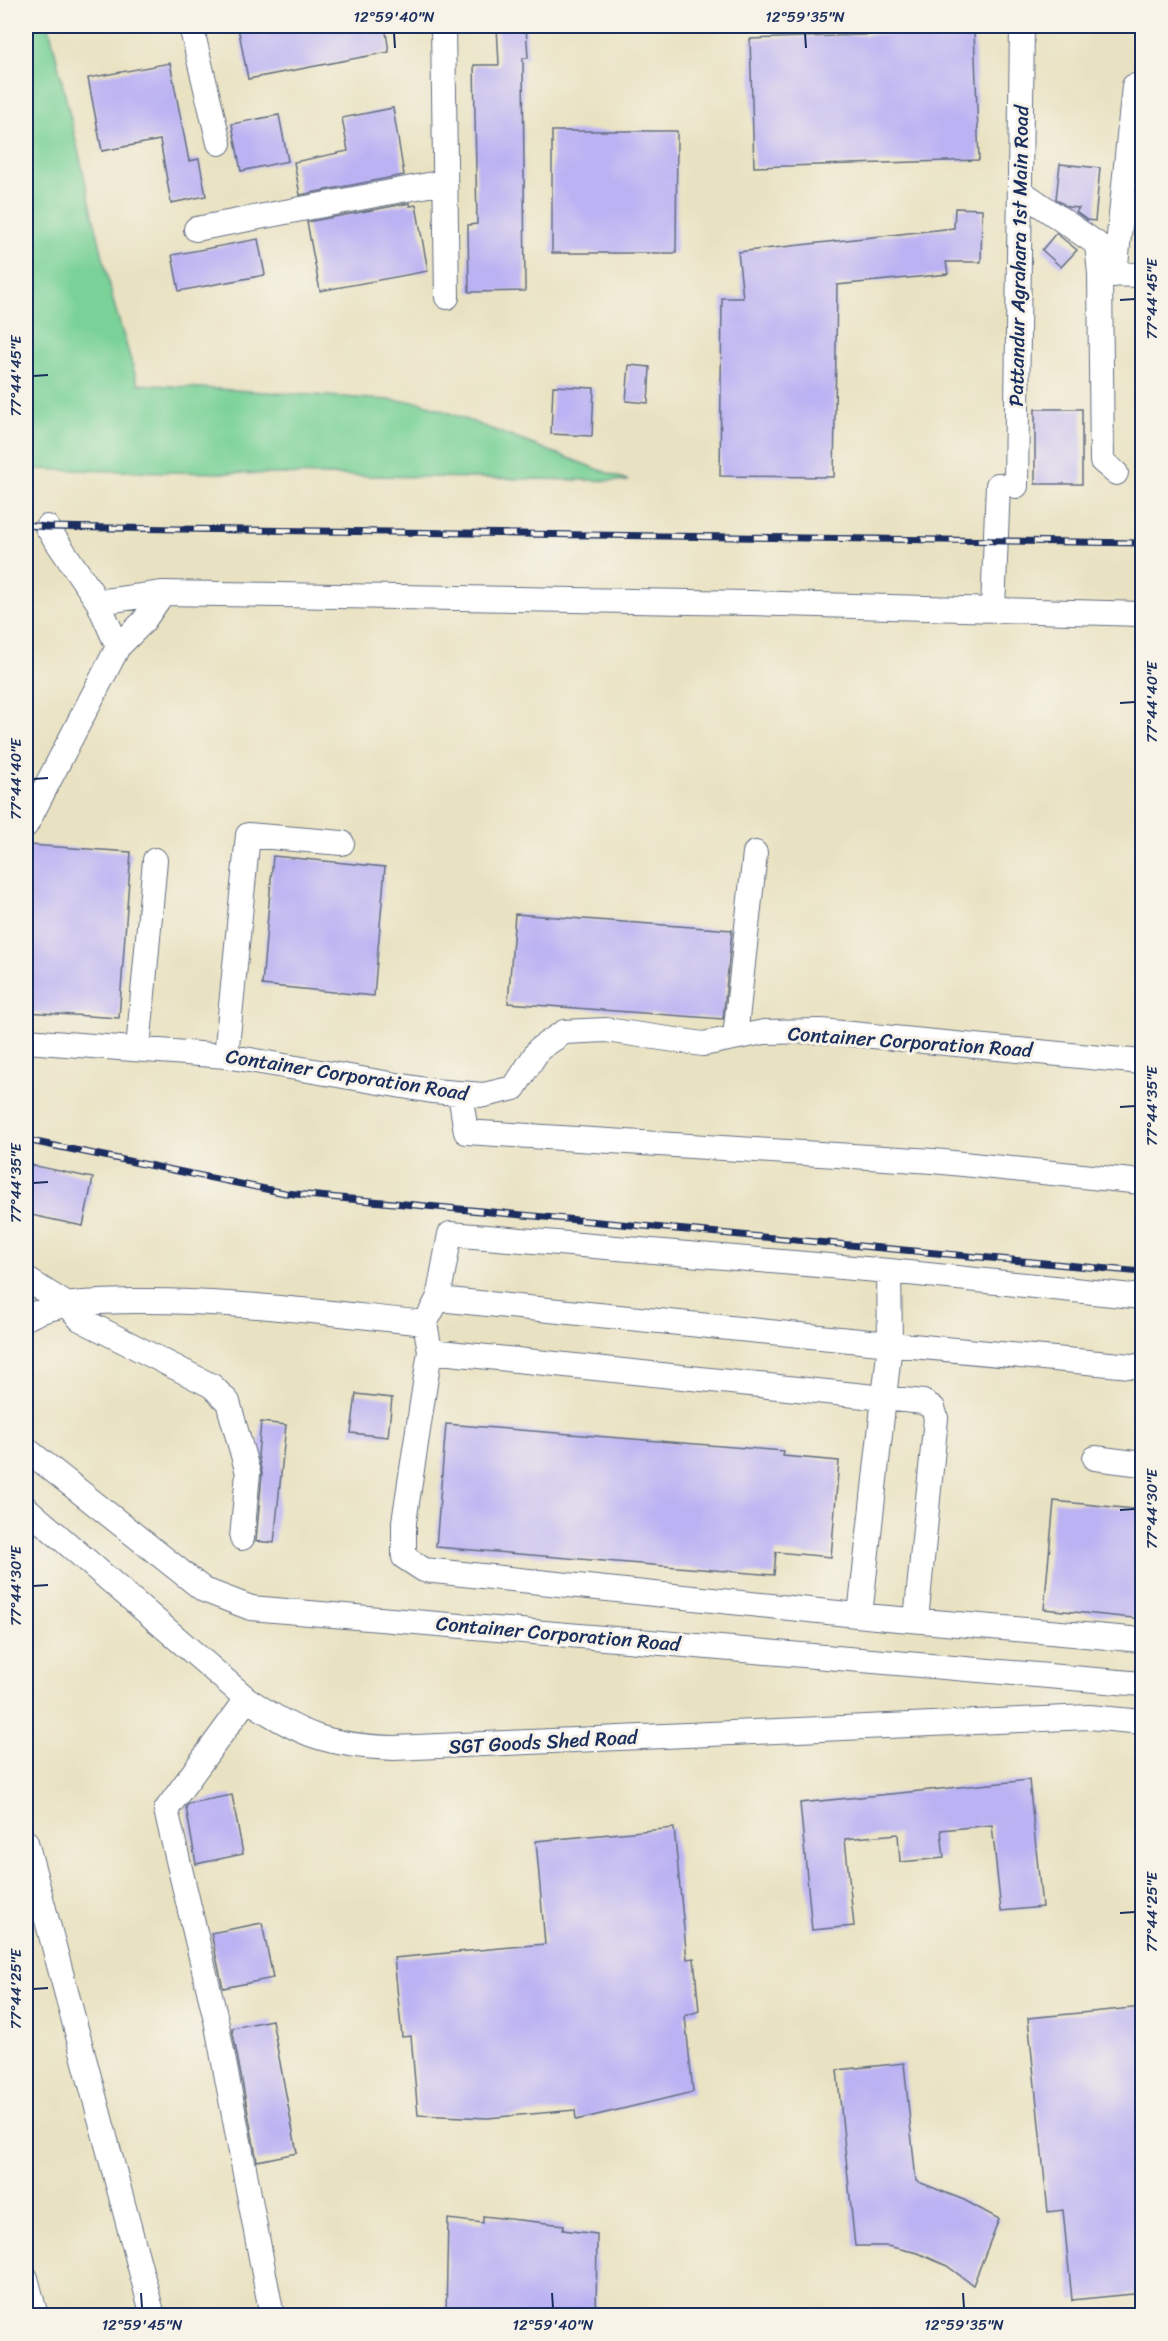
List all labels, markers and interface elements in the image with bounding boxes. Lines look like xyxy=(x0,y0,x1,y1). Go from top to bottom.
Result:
text: 12°59'40"N xyxy=(354,4,435,30)
text: 12°59'35"N xyxy=(765,4,845,30)
street label: Pattandur Agrahara 1st Main Road xyxy=(999,104,1039,407)
text: 77°44'45"E xyxy=(1139,257,1165,339)
text: 77°44'45"E xyxy=(3,334,29,416)
text: 77°44'40"E xyxy=(1139,660,1165,743)
text: 77°44'40"E xyxy=(3,737,29,820)
street label: Container Corporation Road xyxy=(787,1016,1035,1068)
street label: Container Corporation Road xyxy=(223,1039,472,1112)
text: 77°44'35"E xyxy=(1139,1064,1165,1146)
text: 77°44'35"E xyxy=(3,1141,29,1223)
text: 77°44'30"E xyxy=(1139,1467,1165,1549)
text: 77°44'30"E xyxy=(3,1544,29,1626)
street label: Container Corporation Road xyxy=(434,1606,683,1662)
street label: SGT Goods Shed Road xyxy=(448,1720,640,1764)
text: 77°44'25"E xyxy=(1139,1870,1165,1952)
text: 77°44'25"E xyxy=(3,1947,29,2029)
text: 12°59'45"N xyxy=(102,2312,183,2338)
text: 12°59'40"N xyxy=(513,2312,594,2338)
text: 12°59'35"N xyxy=(924,2312,1004,2338)

